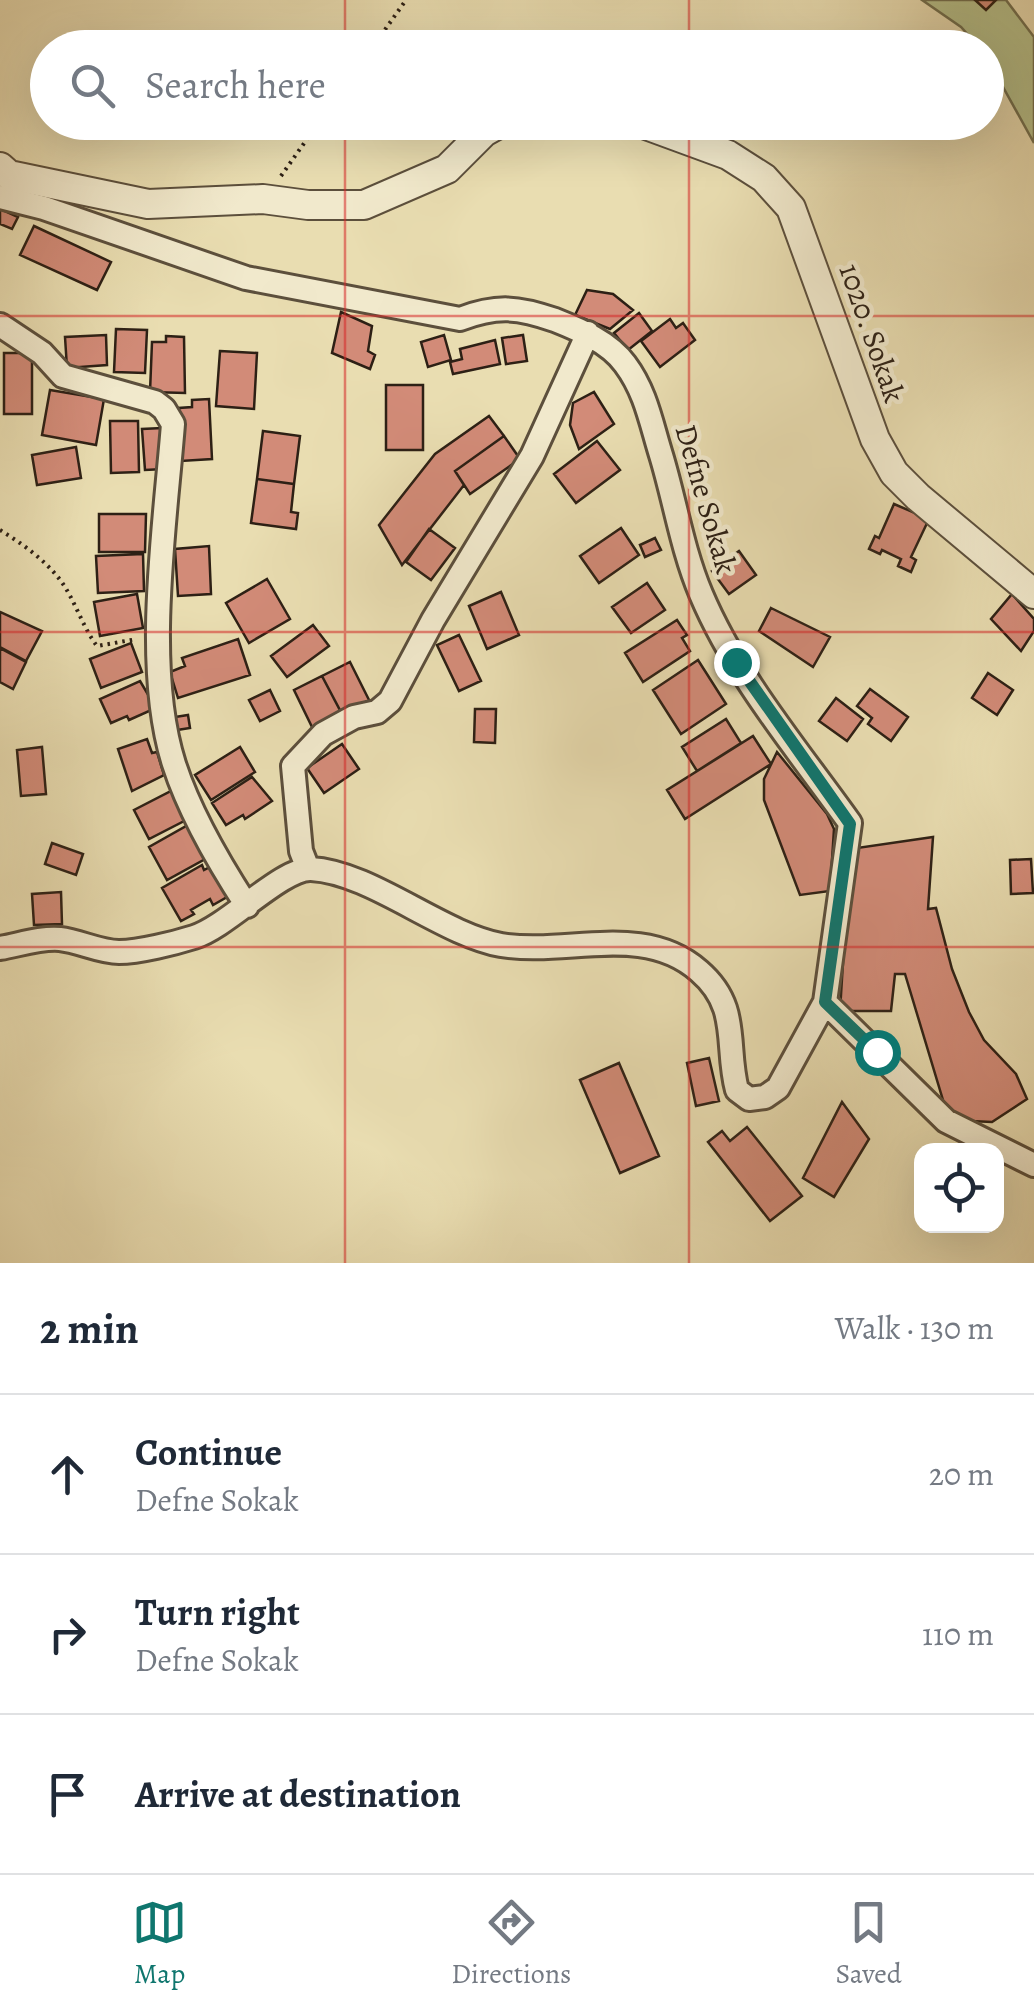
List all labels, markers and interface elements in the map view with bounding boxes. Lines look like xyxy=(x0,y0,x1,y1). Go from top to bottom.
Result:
search box xyxy=(30,30,1004,140)
icon: search xyxy=(65,58,120,113)
text: Search here xyxy=(145,59,326,111)
street label: 1020. Sokak xyxy=(830,258,914,408)
street label: Defne Sokak xyxy=(666,420,746,578)
route end xyxy=(714,640,760,686)
route start xyxy=(855,1030,901,1076)
map controls xyxy=(914,1143,1004,1233)
button: locate xyxy=(914,1143,1004,1233)
text: 2 min xyxy=(40,1300,139,1357)
text: Walk · 130 m xyxy=(835,1306,994,1350)
text: Continue xyxy=(135,1426,282,1478)
icon: ahead xyxy=(40,1447,95,1502)
text: 20 m xyxy=(929,1452,994,1496)
text: Defne Sokak xyxy=(135,1478,299,1522)
text: Turn right xyxy=(135,1586,300,1638)
icon: right xyxy=(40,1607,95,1662)
text: 110 m xyxy=(922,1612,994,1656)
text: Defne Sokak xyxy=(135,1638,299,1682)
icon: arrive xyxy=(40,1767,95,1822)
text: Arrive at destination xyxy=(135,1768,461,1820)
tab: Map xyxy=(132,1895,187,1993)
tab: Directions xyxy=(451,1895,571,1993)
tab: Saved xyxy=(836,1895,902,1993)

